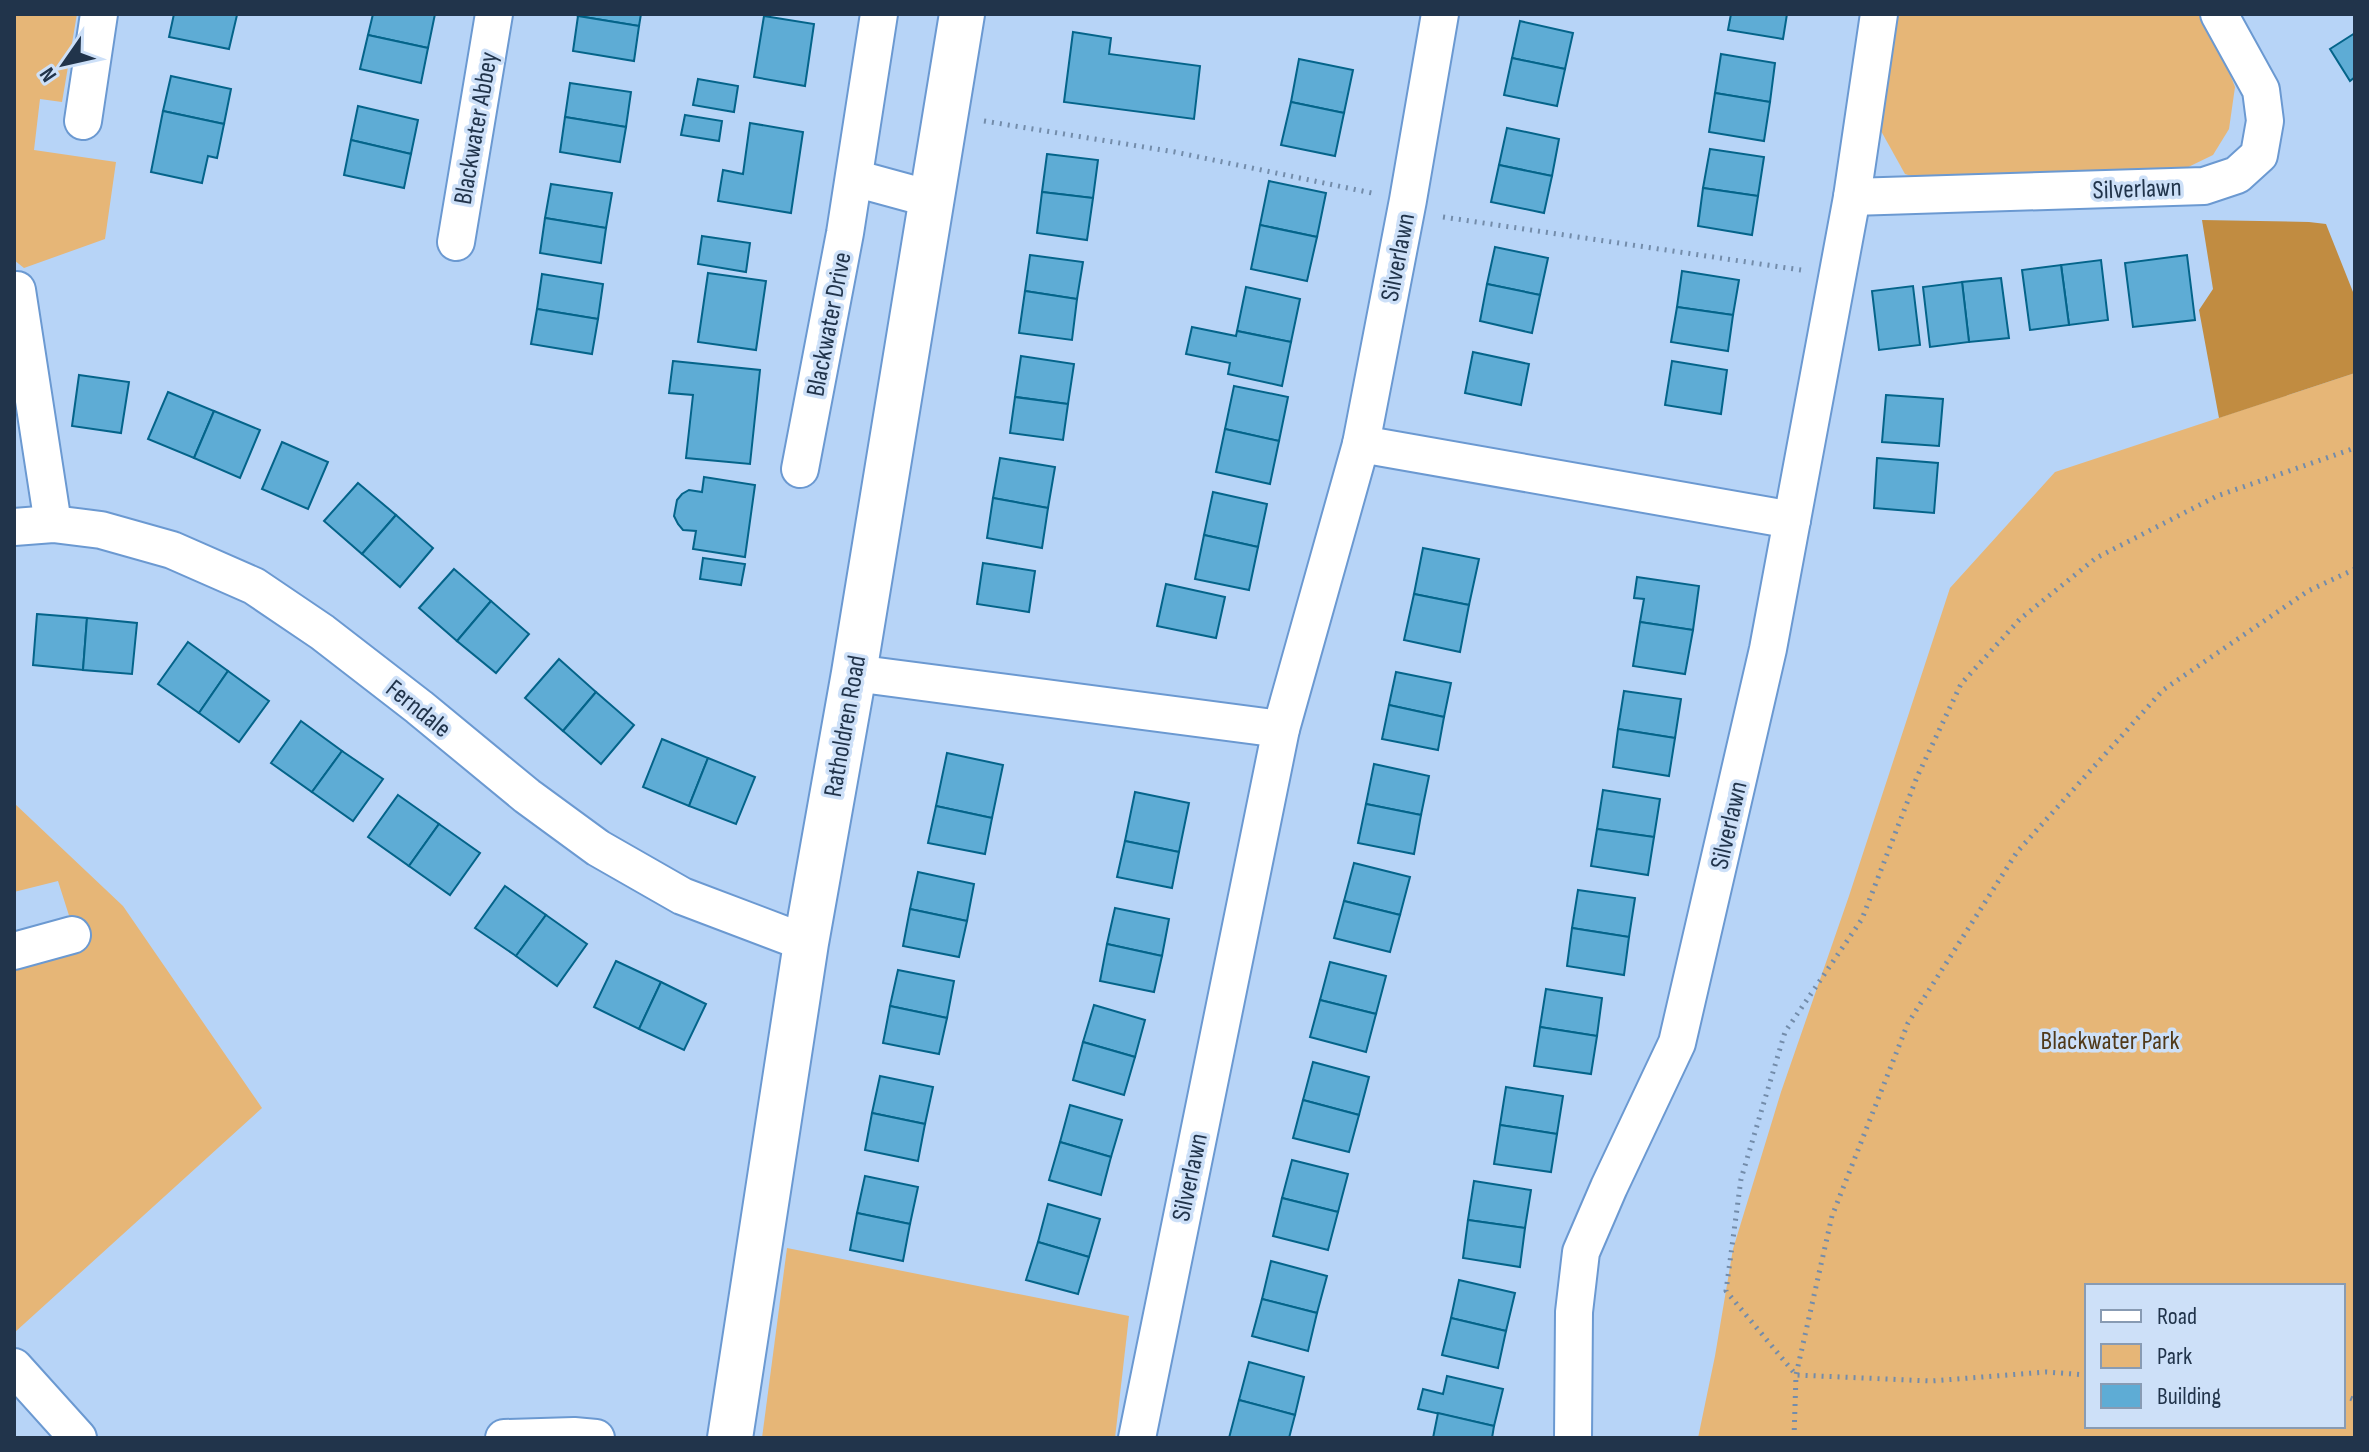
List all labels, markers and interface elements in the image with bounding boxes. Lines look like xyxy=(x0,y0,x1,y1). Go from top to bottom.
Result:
north arrow xyxy=(24,24,104,104)
street label: Blackwater Abbey xyxy=(448,50,505,207)
text: N xyxy=(34,62,63,87)
street label: Silverlawn xyxy=(2092,172,2182,207)
street label: Silverlawn xyxy=(1375,211,1422,304)
street label: Blackwater Drive xyxy=(800,250,859,399)
street label: Ratholdren Road xyxy=(818,653,873,800)
street label: Ferndale xyxy=(379,674,457,745)
street label: Silverlawn xyxy=(1704,778,1755,872)
park label: Blackwater Park xyxy=(2041,1026,2179,1057)
street label: Silverlawn xyxy=(1166,1131,1215,1224)
legend xyxy=(2085,1284,2345,1428)
text: Road xyxy=(2157,1302,2197,1331)
text: Park xyxy=(2157,1342,2192,1371)
text: Building xyxy=(2157,1382,2221,1411)

